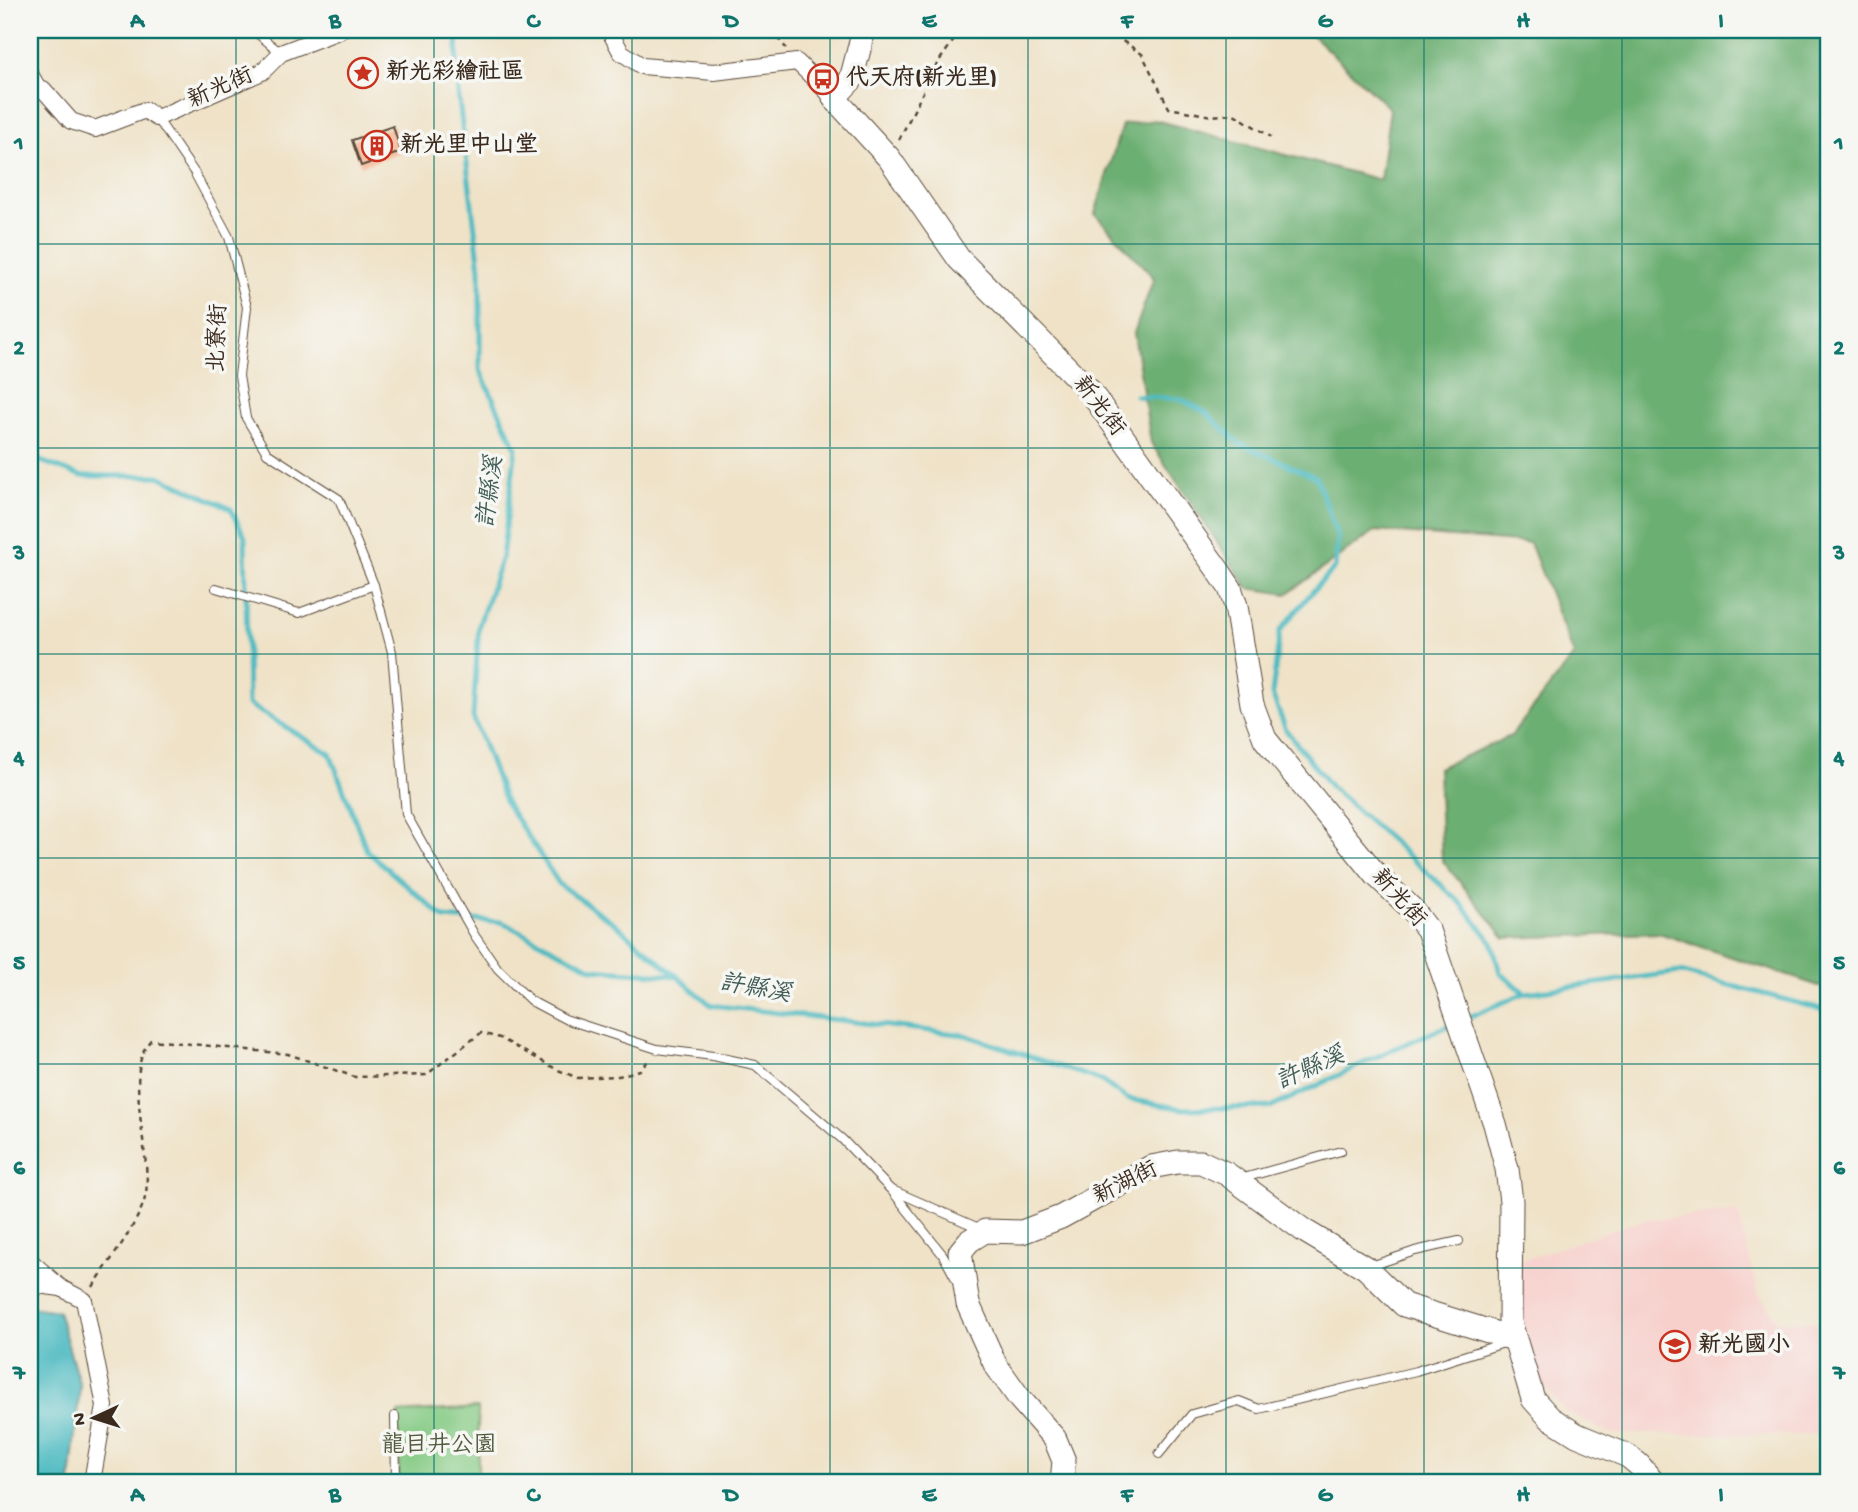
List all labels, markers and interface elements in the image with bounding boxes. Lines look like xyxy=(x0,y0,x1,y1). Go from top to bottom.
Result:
text: A xyxy=(129,9,145,36)
text: B xyxy=(328,9,342,36)
text: C xyxy=(527,9,542,36)
text: D xyxy=(722,9,740,36)
text: E xyxy=(922,9,938,36)
text: F xyxy=(1120,9,1135,36)
text: G xyxy=(1318,9,1334,36)
text: H xyxy=(1516,9,1530,36)
text: I xyxy=(1718,9,1724,36)
place icon: 新光彩繪社區 xyxy=(346,56,380,90)
place label: 新光彩繪社區 xyxy=(386,59,524,87)
street label: 新光街 xyxy=(184,62,258,115)
bus stop icon: 代天府(新光里) xyxy=(806,62,840,96)
place label: 代天府(新光里) xyxy=(846,65,997,93)
building icon: 新光里中山堂 xyxy=(360,129,394,163)
text: 1 xyxy=(13,131,24,158)
place label: 新光里中山堂 xyxy=(400,131,538,160)
text: 1 xyxy=(1833,131,1844,158)
street label: 北寮街 xyxy=(203,303,234,373)
text: 2 xyxy=(13,336,25,363)
text: 2 xyxy=(1833,336,1845,363)
street label: 新光街 xyxy=(1066,371,1131,442)
water label: 許縣溪 xyxy=(472,452,511,529)
text: 3 xyxy=(12,541,25,568)
text: 3 xyxy=(1832,541,1845,568)
text: 4 xyxy=(13,746,25,773)
text: 4 xyxy=(1833,746,1845,773)
street label: 新光街 xyxy=(1365,864,1432,934)
text: 5 xyxy=(13,951,25,978)
text: 5 xyxy=(1833,951,1845,978)
water label: 許縣溪 xyxy=(717,968,795,1011)
water label: 許縣溪 xyxy=(1272,1040,1352,1098)
text: 6 xyxy=(13,1156,26,1183)
street label: 新湖街 xyxy=(1089,1156,1163,1211)
text: 6 xyxy=(1833,1156,1846,1183)
school or university icon: 新光國小 xyxy=(1658,1329,1692,1363)
place label: 新光國小 xyxy=(1698,1332,1790,1360)
text: 7 xyxy=(12,1361,26,1388)
text: 7 xyxy=(1832,1361,1846,1388)
north arrow xyxy=(60,1382,130,1452)
text: N xyxy=(69,1412,92,1426)
park label: 龍目井公園 xyxy=(382,1432,497,1460)
text: A xyxy=(129,1483,145,1510)
text: B xyxy=(328,1483,342,1510)
text: C xyxy=(527,1483,542,1510)
text: D xyxy=(722,1483,740,1510)
text: E xyxy=(922,1483,938,1510)
text: F xyxy=(1120,1483,1135,1510)
text: G xyxy=(1318,1483,1334,1510)
text: H xyxy=(1516,1483,1530,1510)
text: I xyxy=(1718,1483,1724,1510)

